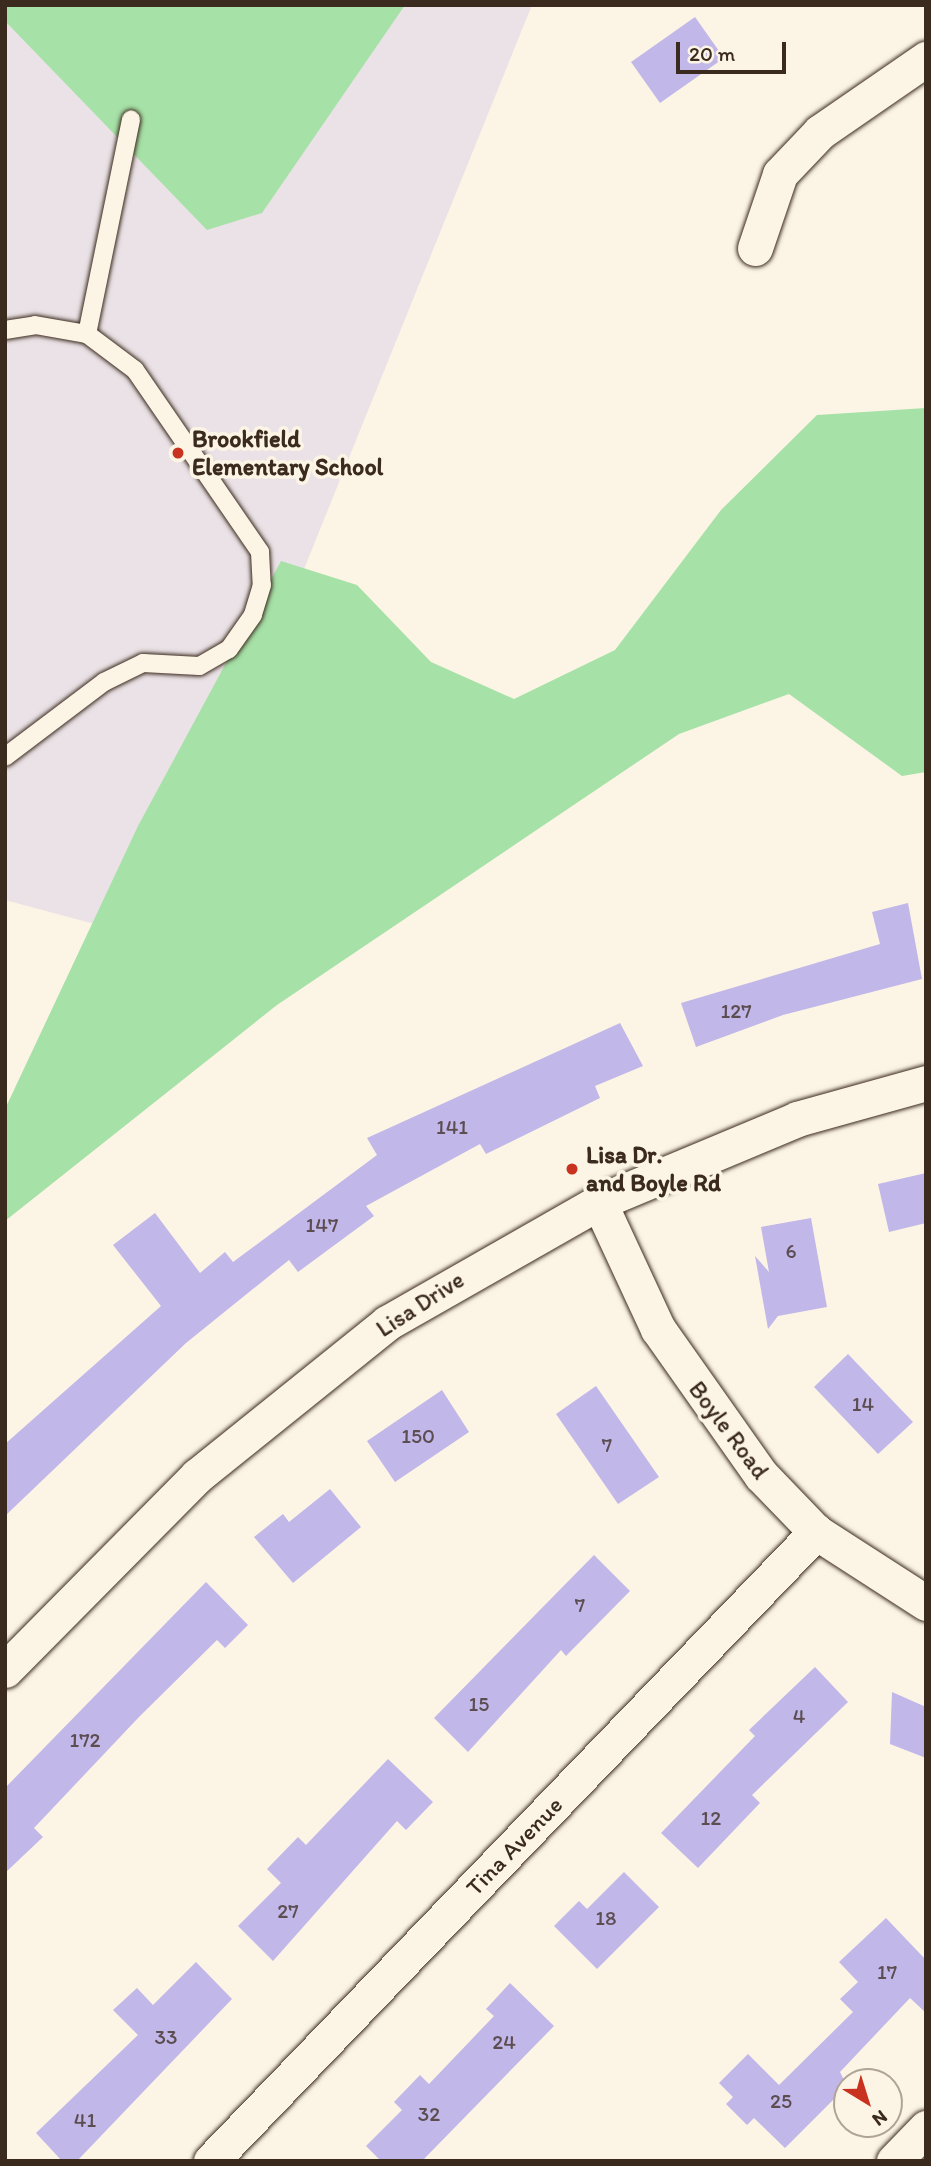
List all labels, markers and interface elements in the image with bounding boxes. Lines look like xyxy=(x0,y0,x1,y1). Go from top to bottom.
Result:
scale bar xyxy=(679,28,789,72)
text: 20 m xyxy=(689,41,735,66)
place label: Brookfield Elementary School xyxy=(192,425,383,481)
marker: Brookfield Elementary School xyxy=(170,445,186,461)
house number: 127 xyxy=(720,998,752,1024)
house number: 141 xyxy=(436,1114,468,1140)
place label: Lisa Dr. and Boyle Rd xyxy=(586,1141,721,1197)
marker: Lisa Dr. and Boyle Rd xyxy=(564,1161,580,1177)
house number: 147 xyxy=(306,1212,338,1238)
house number: 6 xyxy=(785,1238,797,1264)
street label: Lisa Drive xyxy=(370,1265,470,1343)
street label: Boyle Road xyxy=(683,1376,775,1484)
house number: 14 xyxy=(852,1391,874,1417)
house number: 150 xyxy=(401,1423,435,1449)
house number: 7 xyxy=(602,1432,612,1458)
house number: 7 xyxy=(575,1592,585,1618)
house number: 15 xyxy=(469,1691,489,1717)
house number: 4 xyxy=(793,1703,805,1729)
house number: 172 xyxy=(69,1727,101,1753)
street label: Tina Avenue xyxy=(460,1791,568,1901)
house number: 12 xyxy=(701,1805,721,1831)
house number: 27 xyxy=(277,1898,299,1924)
house number: 18 xyxy=(595,1905,617,1931)
house number: 17 xyxy=(877,1959,897,1985)
house number: 33 xyxy=(155,2024,177,2050)
house number: 24 xyxy=(492,2029,516,2055)
north arrow xyxy=(833,2068,903,2138)
house number: 25 xyxy=(770,2088,792,2114)
house number: 32 xyxy=(418,2101,440,2127)
text: N xyxy=(868,2105,892,2131)
house number: 41 xyxy=(74,2107,96,2133)

